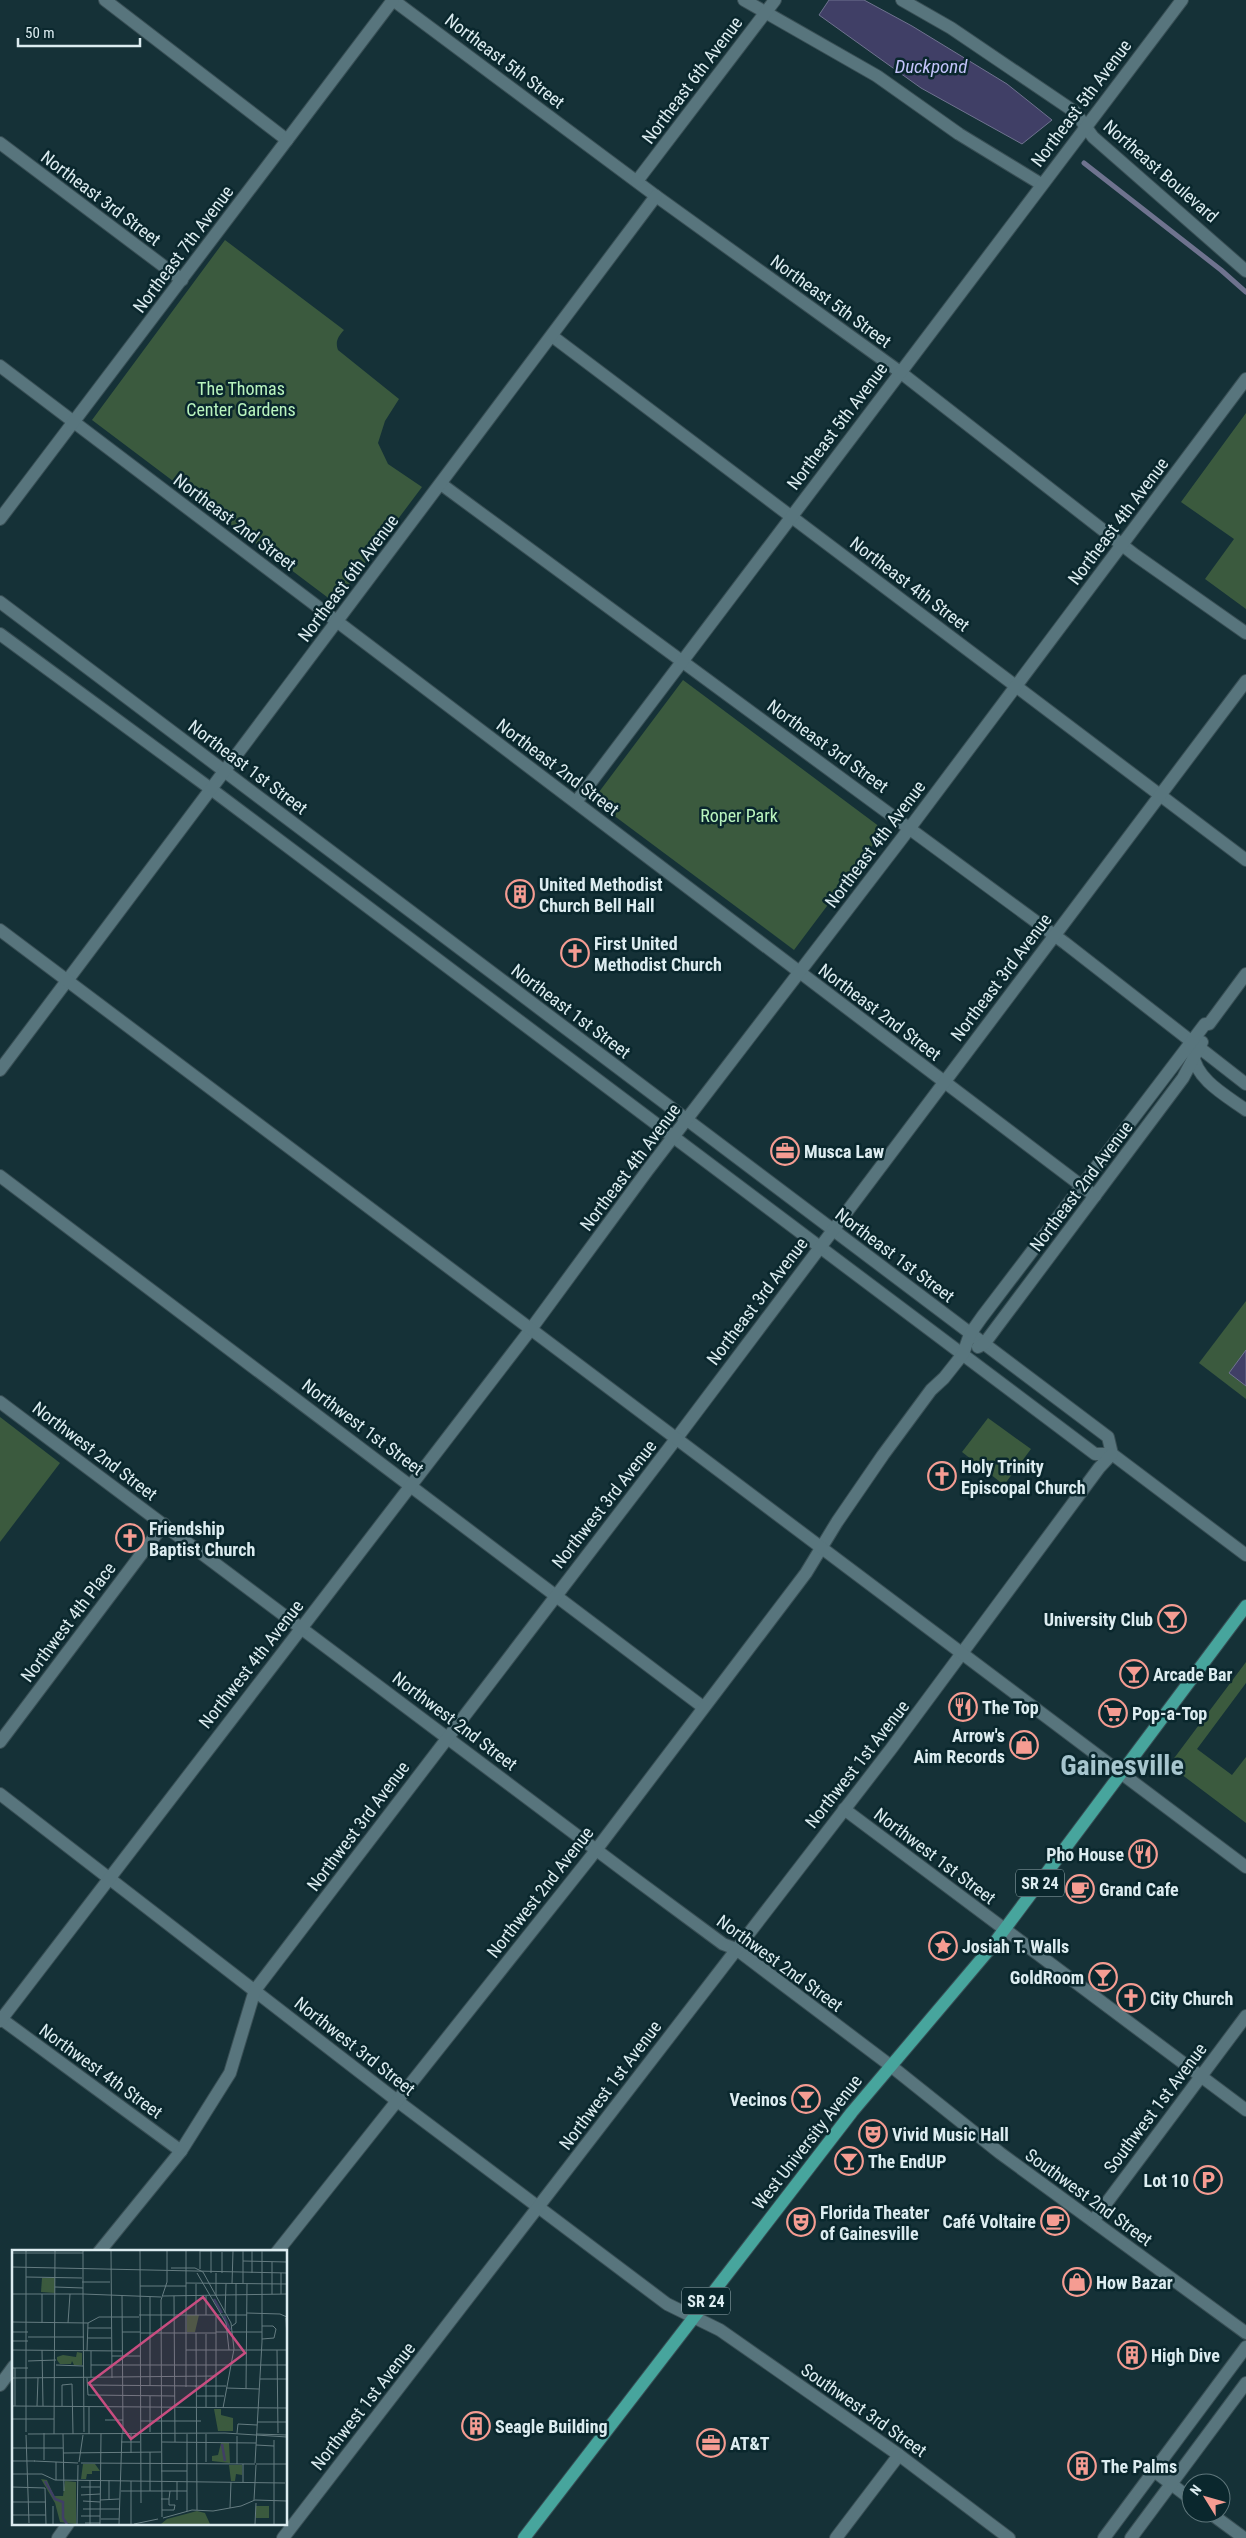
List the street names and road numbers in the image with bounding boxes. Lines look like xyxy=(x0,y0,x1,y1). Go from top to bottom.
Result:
street label: Northeast 5th Street xyxy=(441,9,569,113)
street label: Northeast 6th Avenue xyxy=(637,12,747,148)
street label: Northeast 5th Avenue xyxy=(1026,35,1136,171)
street label: Northeast Boulevard xyxy=(1099,115,1223,227)
street label: Northeast 3rd Street xyxy=(37,146,165,250)
street label: Northeast 7th Avenue xyxy=(128,181,238,317)
street label: Northeast 5th Street xyxy=(767,250,895,352)
street label: Northeast 5th Avenue xyxy=(782,358,892,494)
street label: Northeast 4th Avenue xyxy=(1063,453,1173,589)
street label: Northeast 2nd Street xyxy=(170,469,300,575)
street label: Northeast 6th Avenue xyxy=(293,510,403,646)
street label: Northeast 4th Street xyxy=(846,532,974,636)
street label: Northeast 3rd Street xyxy=(763,695,893,797)
street label: Northeast 2nd Street xyxy=(493,714,623,820)
street label: Northeast 1st Street xyxy=(184,715,312,819)
street label: Northeast 4th Avenue xyxy=(820,776,930,912)
street label: Northeast 3rd Avenue xyxy=(946,909,1056,1045)
street label: Northeast 1st Street xyxy=(507,959,635,1063)
street label: Northeast 2nd Street xyxy=(815,959,945,1065)
street label: Northeast 4th Avenue xyxy=(575,1099,685,1235)
street label: Northeast 2nd Avenue xyxy=(1025,1117,1137,1255)
street label: Northeast 1st Street xyxy=(831,1203,959,1307)
street label: Northeast 3rd Avenue xyxy=(702,1233,812,1369)
street label: Northwest 1st Street xyxy=(298,1374,428,1480)
street label: Northwest 2nd Street xyxy=(28,1397,162,1505)
street label: Northwest 3rd Avenue xyxy=(547,1436,661,1572)
street label: Northwest 4th Place xyxy=(16,1558,120,1686)
street label: Northwest 4th Avenue xyxy=(194,1596,308,1732)
street label: Northwest 2nd Street xyxy=(388,1667,522,1775)
street label: Northwest 1st Avenue xyxy=(801,1696,913,1832)
street label: Northwest 3rd Avenue xyxy=(302,1757,414,1895)
street label: Northwest 1st Street xyxy=(870,1803,1000,1909)
street label: Northwest 2nd Avenue xyxy=(482,1822,598,1962)
road number: SR 24 xyxy=(1016,1870,1064,1896)
street label: Northwest 2nd Street xyxy=(713,1910,847,2016)
street label: Northwest 3rd Street xyxy=(290,1992,420,2100)
street label: Northwest 1st Avenue xyxy=(555,2016,665,2154)
street label: Northwest 4th Street xyxy=(35,2019,167,2123)
street label: Southwest 1st Avenue xyxy=(1099,2039,1211,2177)
street label: West University Avenue xyxy=(748,2070,866,2214)
street label: Southwest 2nd Street xyxy=(1021,2144,1157,2250)
road number: SR 24 xyxy=(682,2288,730,2314)
street label: Northwest 1st Avenue xyxy=(307,2338,419,2474)
street label: Southwest 3rd Street xyxy=(797,2359,931,2461)

